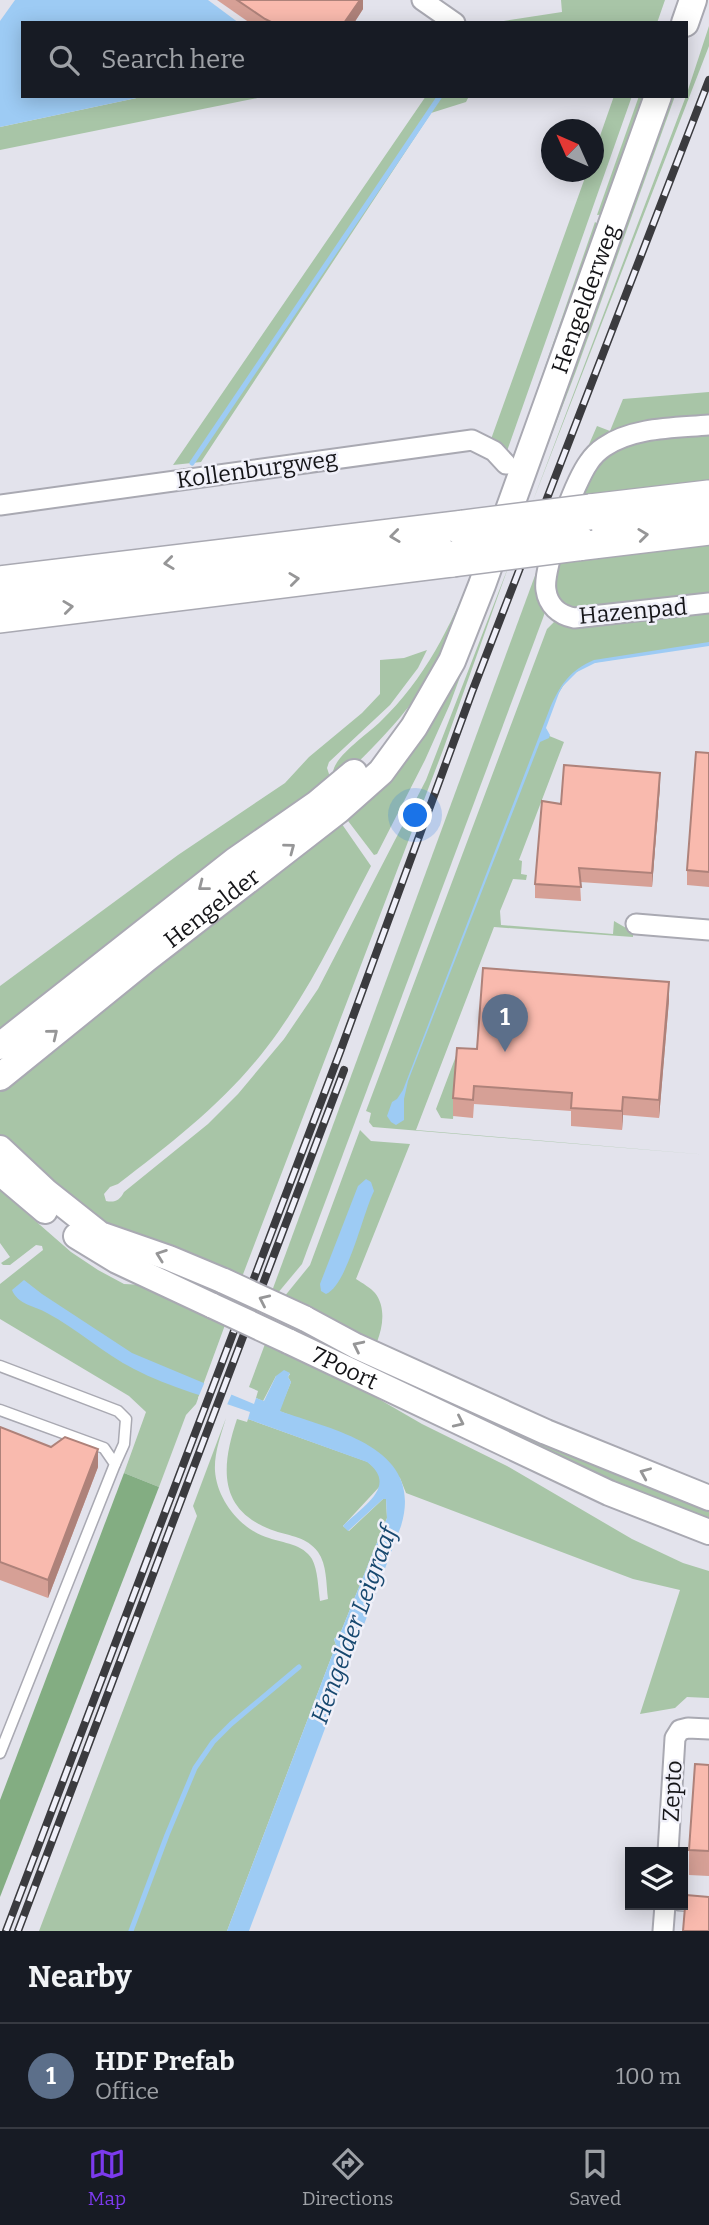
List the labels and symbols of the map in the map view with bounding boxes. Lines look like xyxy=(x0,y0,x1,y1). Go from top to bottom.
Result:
north arrow xyxy=(541,119,604,182)
street label: Hengelderweg xyxy=(545,220,625,377)
street label: Kollenburgweg xyxy=(175,444,339,494)
one-way arrow xyxy=(638,528,649,543)
one-way arrow xyxy=(390,529,401,544)
one-way arrow xyxy=(164,556,175,571)
one-way arrow xyxy=(288,572,299,587)
street label: Hazenpad xyxy=(578,592,689,630)
one-way arrow xyxy=(62,599,74,614)
your location xyxy=(398,798,432,832)
one-way arrow xyxy=(282,844,294,856)
street label: Hengelder xyxy=(158,862,265,954)
one-way arrow xyxy=(198,877,211,890)
pin: 1 xyxy=(482,994,528,1052)
one-way arrow xyxy=(45,1029,57,1042)
one-way arrow xyxy=(156,1250,168,1264)
one-way arrow xyxy=(259,1294,271,1308)
street label: 7Poort xyxy=(307,1340,382,1396)
one-way arrow xyxy=(353,1341,365,1355)
one-way arrow xyxy=(451,1414,464,1428)
one-way arrow xyxy=(640,1468,652,1482)
water label: Hengelder Leigraaf xyxy=(305,1520,404,1727)
street label: Zepto xyxy=(656,1760,688,1822)

